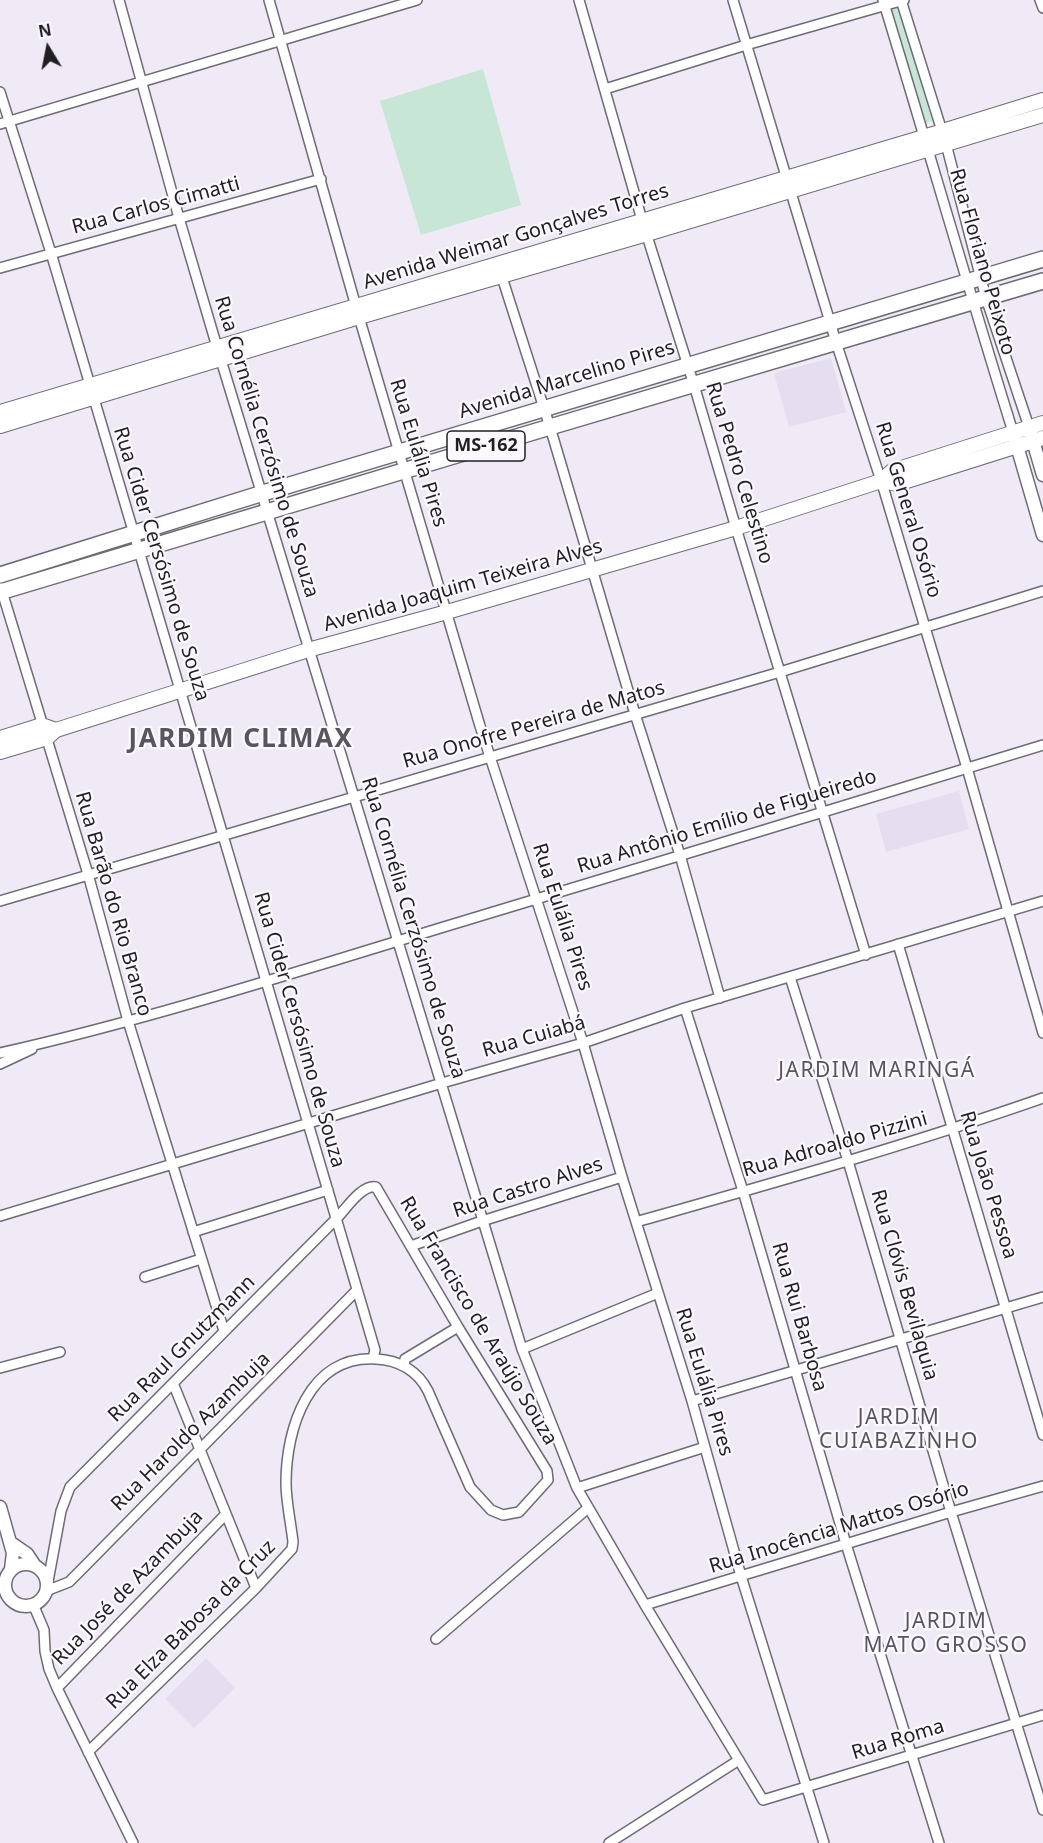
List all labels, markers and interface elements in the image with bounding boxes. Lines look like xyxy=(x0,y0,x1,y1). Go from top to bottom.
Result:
north arrow xyxy=(18,18,78,78)
text: N xyxy=(37,18,53,42)
street label: Rua Floriano Peixoto xyxy=(944,166,1020,358)
street label: Rua Carlos Cimatti xyxy=(69,172,243,240)
street label: Avenida Weimar Gonçalves Torres xyxy=(360,179,672,295)
street label: Rua Cornélia Cerzósimo de Souza xyxy=(209,293,323,601)
street label: Avenida Marcelino Pires xyxy=(456,336,678,424)
street label: Rua Eulália Pires xyxy=(384,376,452,530)
street label: Rua Pedro Celestino xyxy=(700,379,778,567)
street label: Rua General Osório xyxy=(870,419,946,601)
street label: Rua Cider Cersósimo de Souza xyxy=(108,424,214,704)
road number: MS-162 xyxy=(447,431,525,461)
street label: Avenida Joaquim Teixeira Alves xyxy=(321,535,605,637)
street label: Rua Onofre Pereira de Matos xyxy=(400,676,668,774)
district label: JARDIM CLIMAX xyxy=(129,724,353,756)
street label: Rua Antônio Emílio de Figueiredo xyxy=(574,765,880,879)
street label: Rua Cornélia Cerzósimo de Souza xyxy=(356,774,470,1082)
street label: Rua Barão do Rio Branco xyxy=(69,789,157,1019)
street label: Rua Eulália Pires xyxy=(527,840,597,994)
street label: Rua Cider Cersósimo de Souza xyxy=(248,889,350,1171)
street label: Rua Cuiabá xyxy=(480,1011,588,1063)
district label: JARDIM MARINGÁ xyxy=(778,1058,976,1084)
street label: Rua Adroaldo Pizzini xyxy=(740,1107,930,1183)
street label: Rua João Pessoa xyxy=(954,1108,1022,1262)
street label: Rua Castro Alves xyxy=(450,1152,606,1224)
street label: Rua Clóvis Bevilaquia xyxy=(865,1187,943,1383)
street label: Rua Francisco de Araújo Souza xyxy=(394,1192,562,1450)
street label: Rua Rui Barbosa xyxy=(766,1240,832,1394)
street label: Rua Raul Gnutzmann xyxy=(103,1270,261,1428)
street label: Rua Eulália Pires xyxy=(670,1305,738,1459)
street label: Rua Haroldo Azambuja xyxy=(106,1347,276,1517)
district label: JARDIM CUIABAZINHO xyxy=(819,1405,979,1455)
street label: Rua Inocência Mattos Osório xyxy=(706,1477,972,1579)
street label: Rua José de Azambuja xyxy=(48,1505,208,1671)
street label: Rua Elza Babosa da Cruz xyxy=(101,1535,281,1715)
district label: JARDIM MATO GROSSO xyxy=(864,1609,1028,1659)
street label: Rua Roma xyxy=(849,1715,947,1765)

